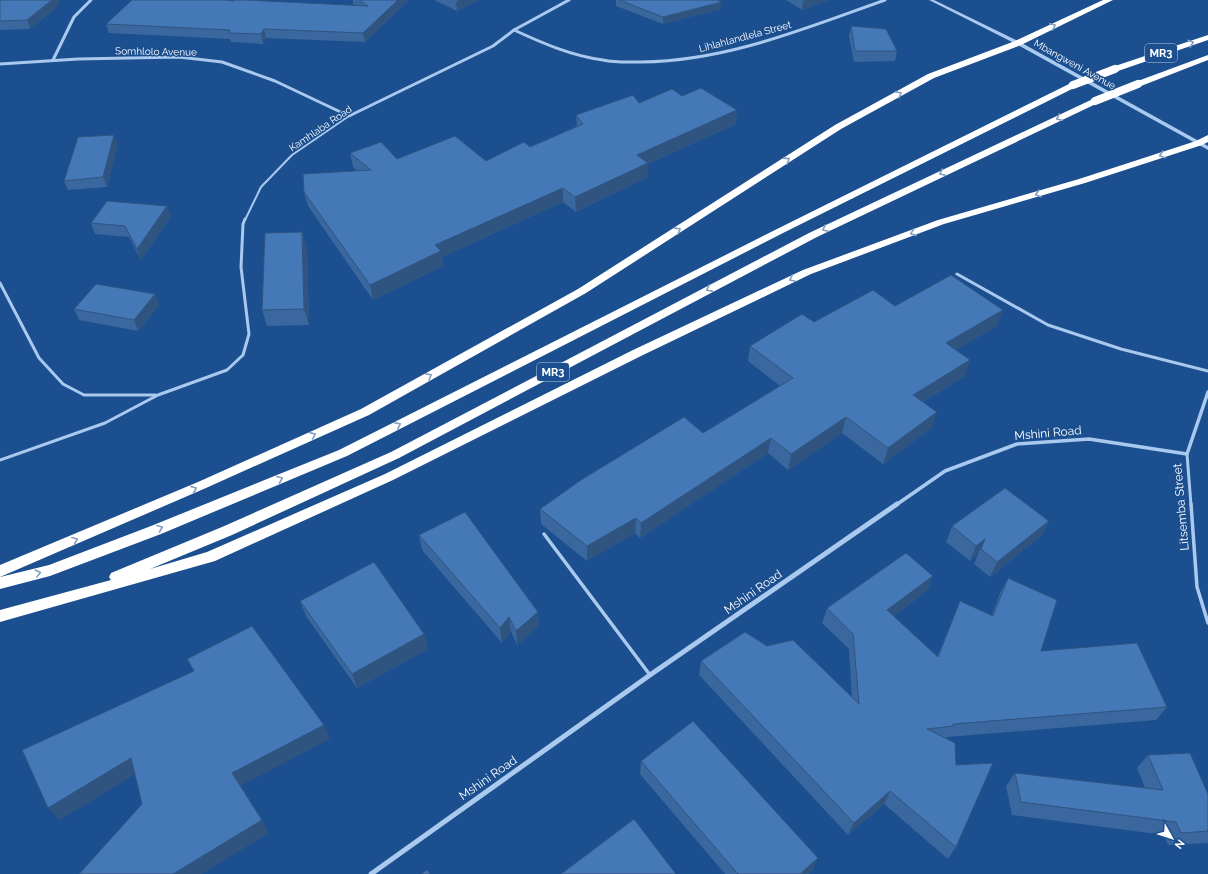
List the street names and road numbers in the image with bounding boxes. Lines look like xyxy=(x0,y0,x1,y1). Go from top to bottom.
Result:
street label: Lihlahlandlela Street xyxy=(698,19,793,54)
street label: Mbangweni Avenue xyxy=(1032,37,1118,92)
road number: MR3 xyxy=(1145,44,1177,62)
street label: Somhlolo Avenue xyxy=(115,45,197,58)
street label: Kamhlaba Road xyxy=(287,103,354,153)
road number: MR3 xyxy=(537,363,569,381)
street label: Mshini Road xyxy=(1014,423,1082,443)
street label: Litsemba Street xyxy=(1170,463,1192,551)
street label: Mshini Road xyxy=(721,567,785,617)
street label: Mshini Road xyxy=(456,753,520,803)

